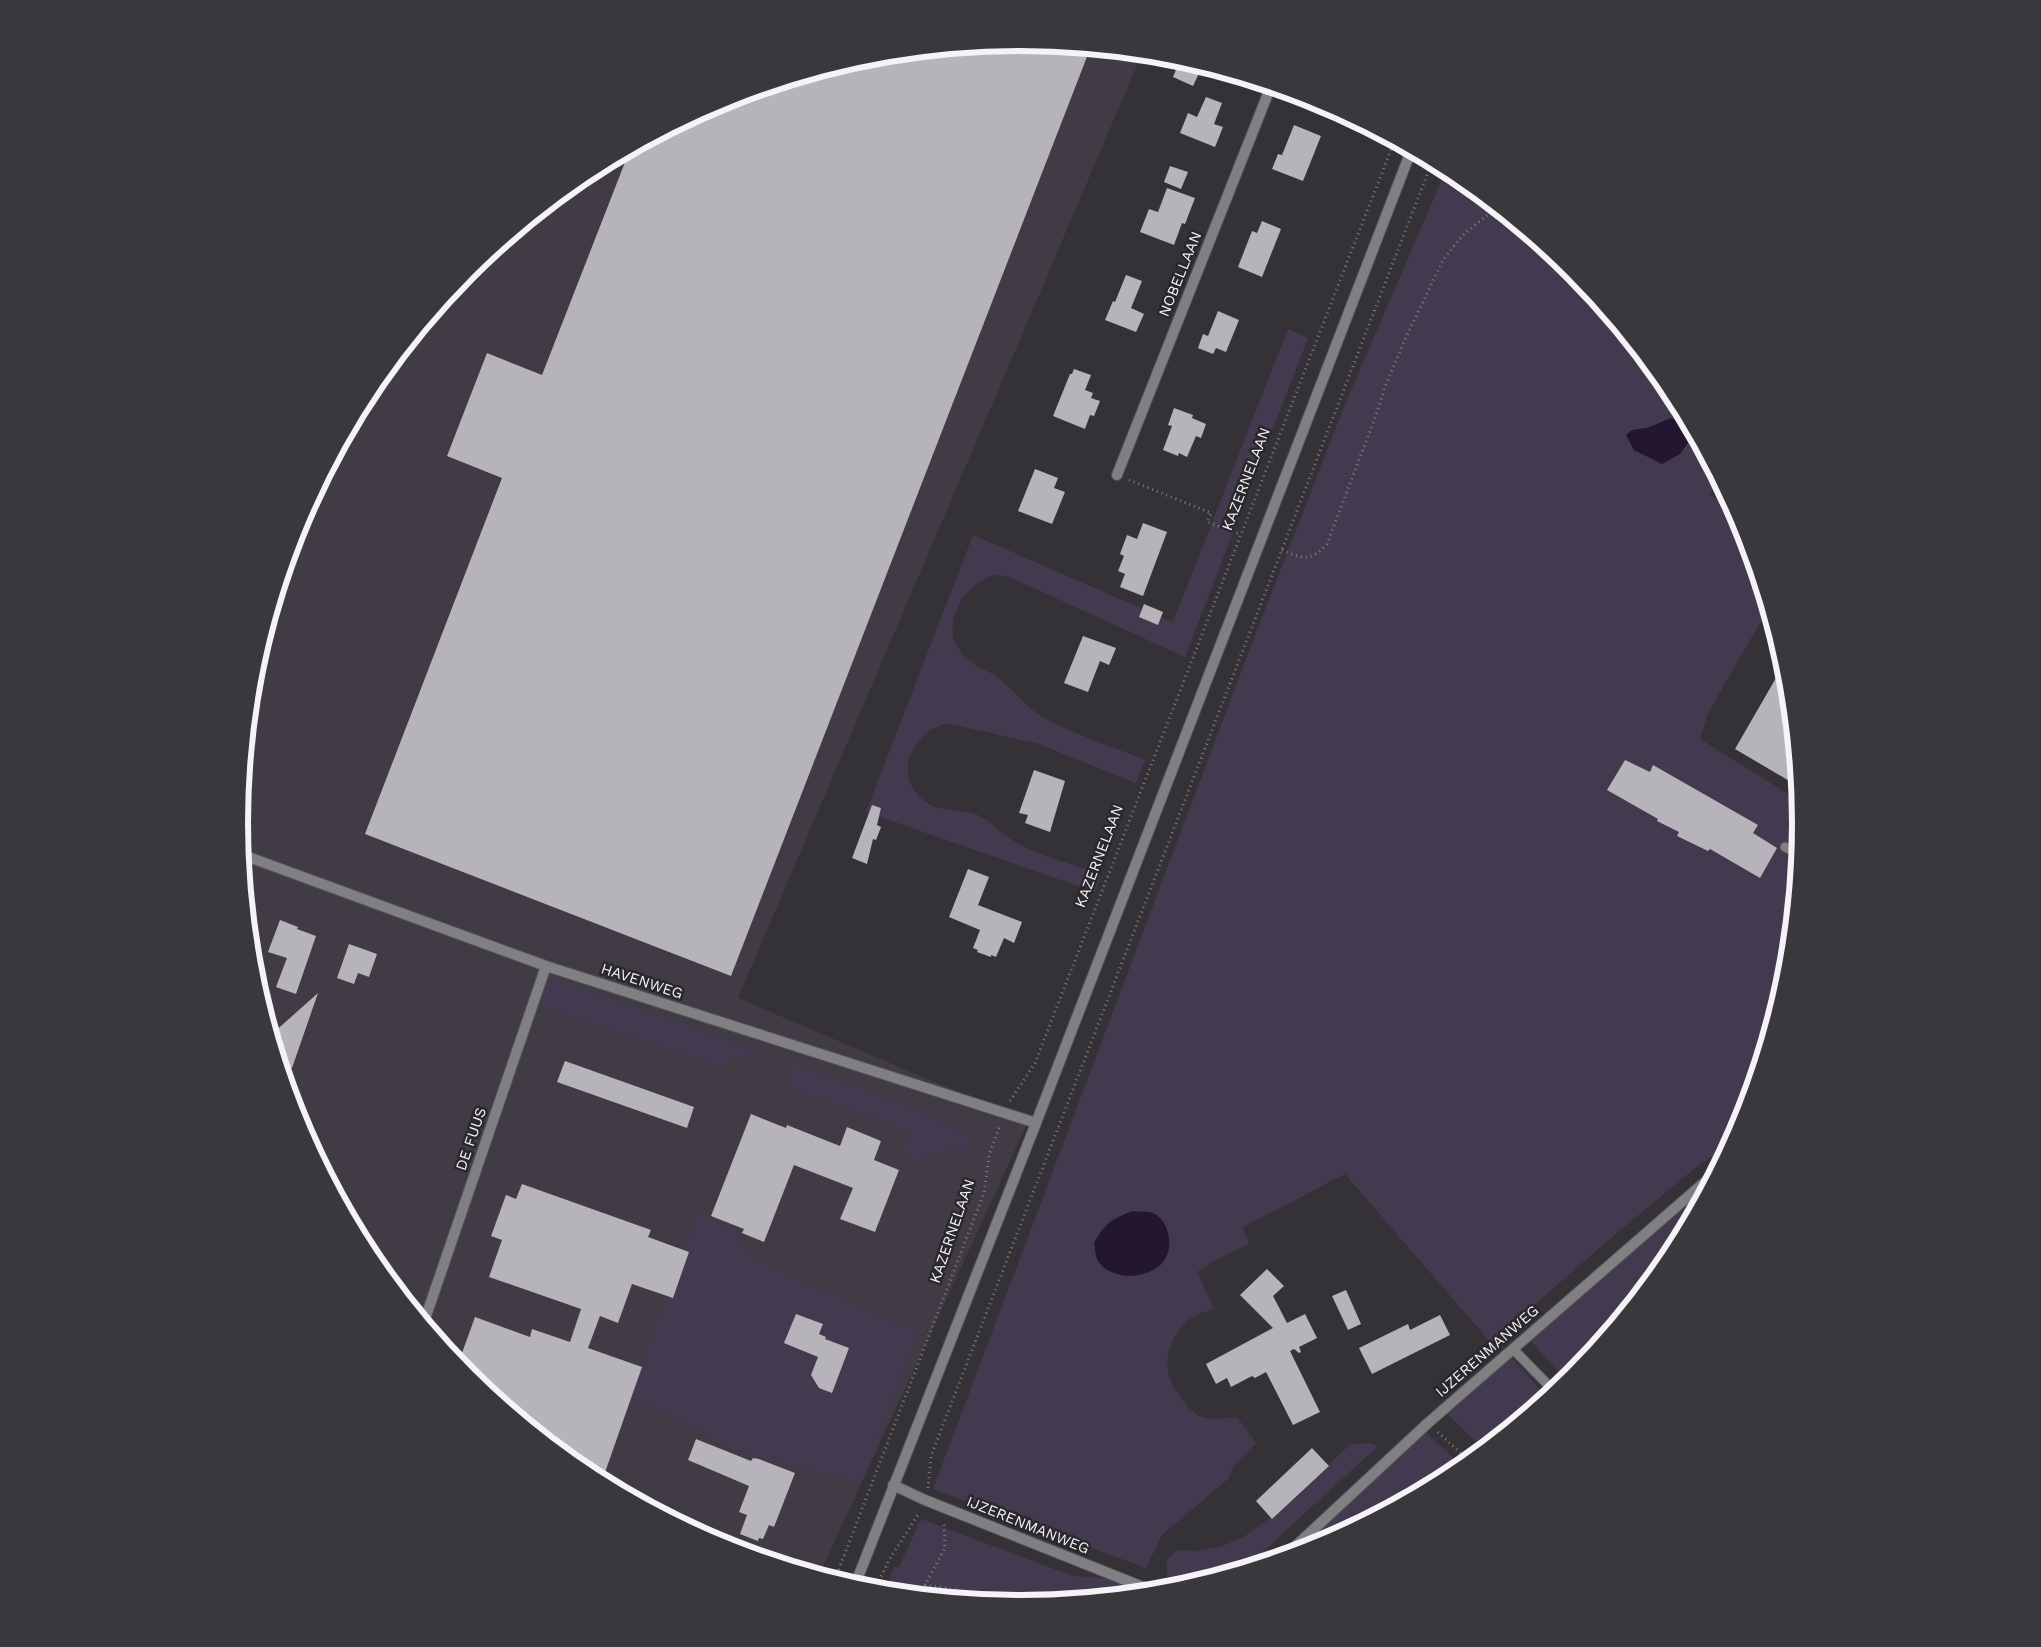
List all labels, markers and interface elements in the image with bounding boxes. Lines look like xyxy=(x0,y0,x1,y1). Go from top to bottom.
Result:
street label: NOBELLAAN xyxy=(1155,229,1205,319)
street label: KAZERNELAAN xyxy=(1218,425,1274,533)
street label: KAZERNELAAN xyxy=(1071,802,1127,910)
street label: HAVENWEG xyxy=(599,959,685,1003)
street label: DE FUUS xyxy=(452,1105,490,1173)
street label: KAZERNELAAN xyxy=(926,1176,978,1286)
street label: IJZERENMANWEG xyxy=(1432,1301,1542,1401)
street label: IJZERENMANWEG xyxy=(964,1492,1092,1558)

